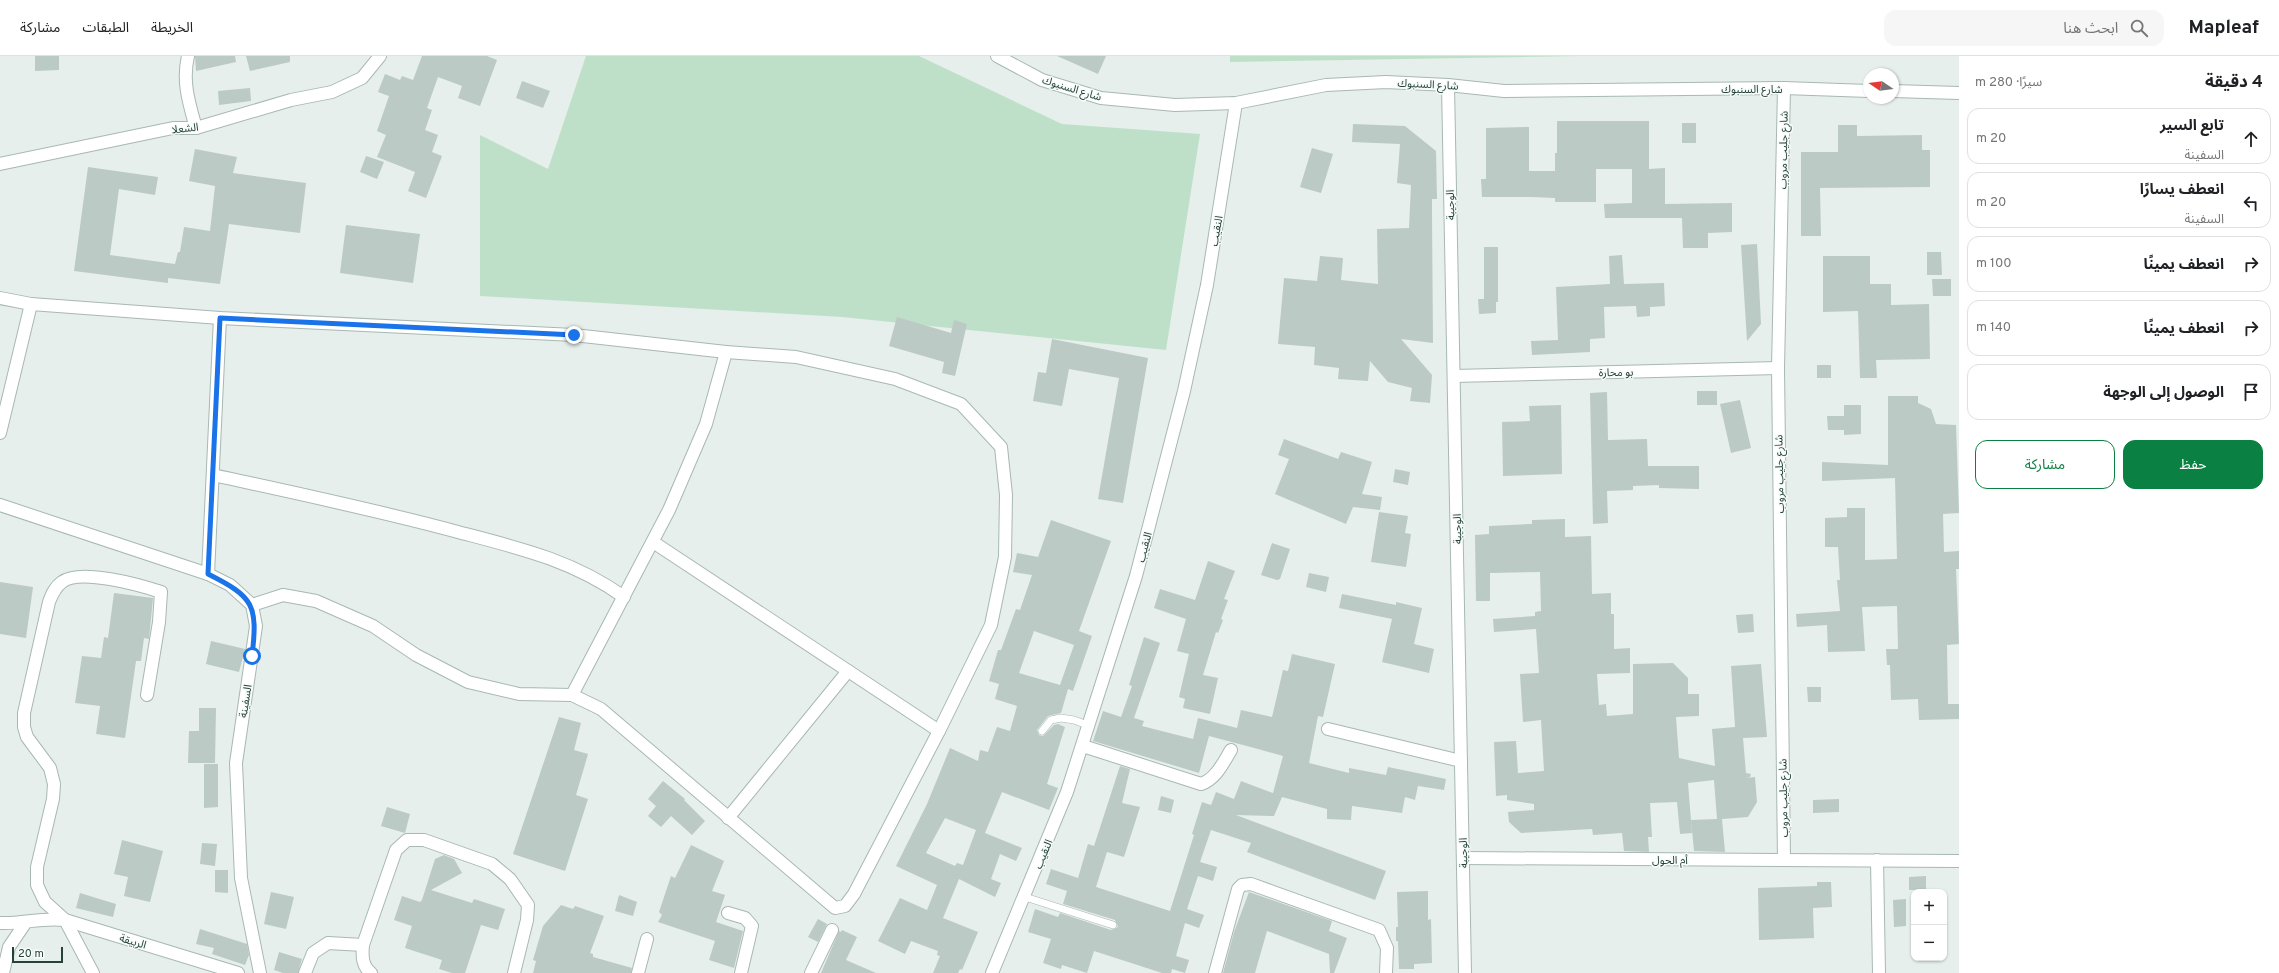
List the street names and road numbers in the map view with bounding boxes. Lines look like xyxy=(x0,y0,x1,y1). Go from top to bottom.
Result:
street label: شارع السنبوك xyxy=(1040,73,1103,105)
street label: شارع السنبوك xyxy=(1397,76,1459,94)
street label: شارع السنبوك xyxy=(1721,83,1783,97)
street label: شارع جليب مروب xyxy=(1776,110,1792,189)
street label: الشعلا xyxy=(171,121,199,137)
street label: الوجيبة xyxy=(1444,190,1458,220)
street label: النقيب xyxy=(1207,215,1227,248)
street label: بو محارة xyxy=(1599,366,1634,380)
street label: شارع جليب مروب xyxy=(1772,434,1788,513)
street label: الوجيبة xyxy=(1451,514,1465,544)
street label: النقيب xyxy=(1134,531,1156,564)
street label: السفينة xyxy=(236,684,256,719)
street label: شارع جليب مروب xyxy=(1776,758,1792,837)
street label: النقيب xyxy=(1031,837,1056,871)
street label: الوجيبة xyxy=(1457,838,1471,868)
street label: أم الحول xyxy=(1652,854,1688,868)
street label: الربيقة xyxy=(118,931,148,953)

